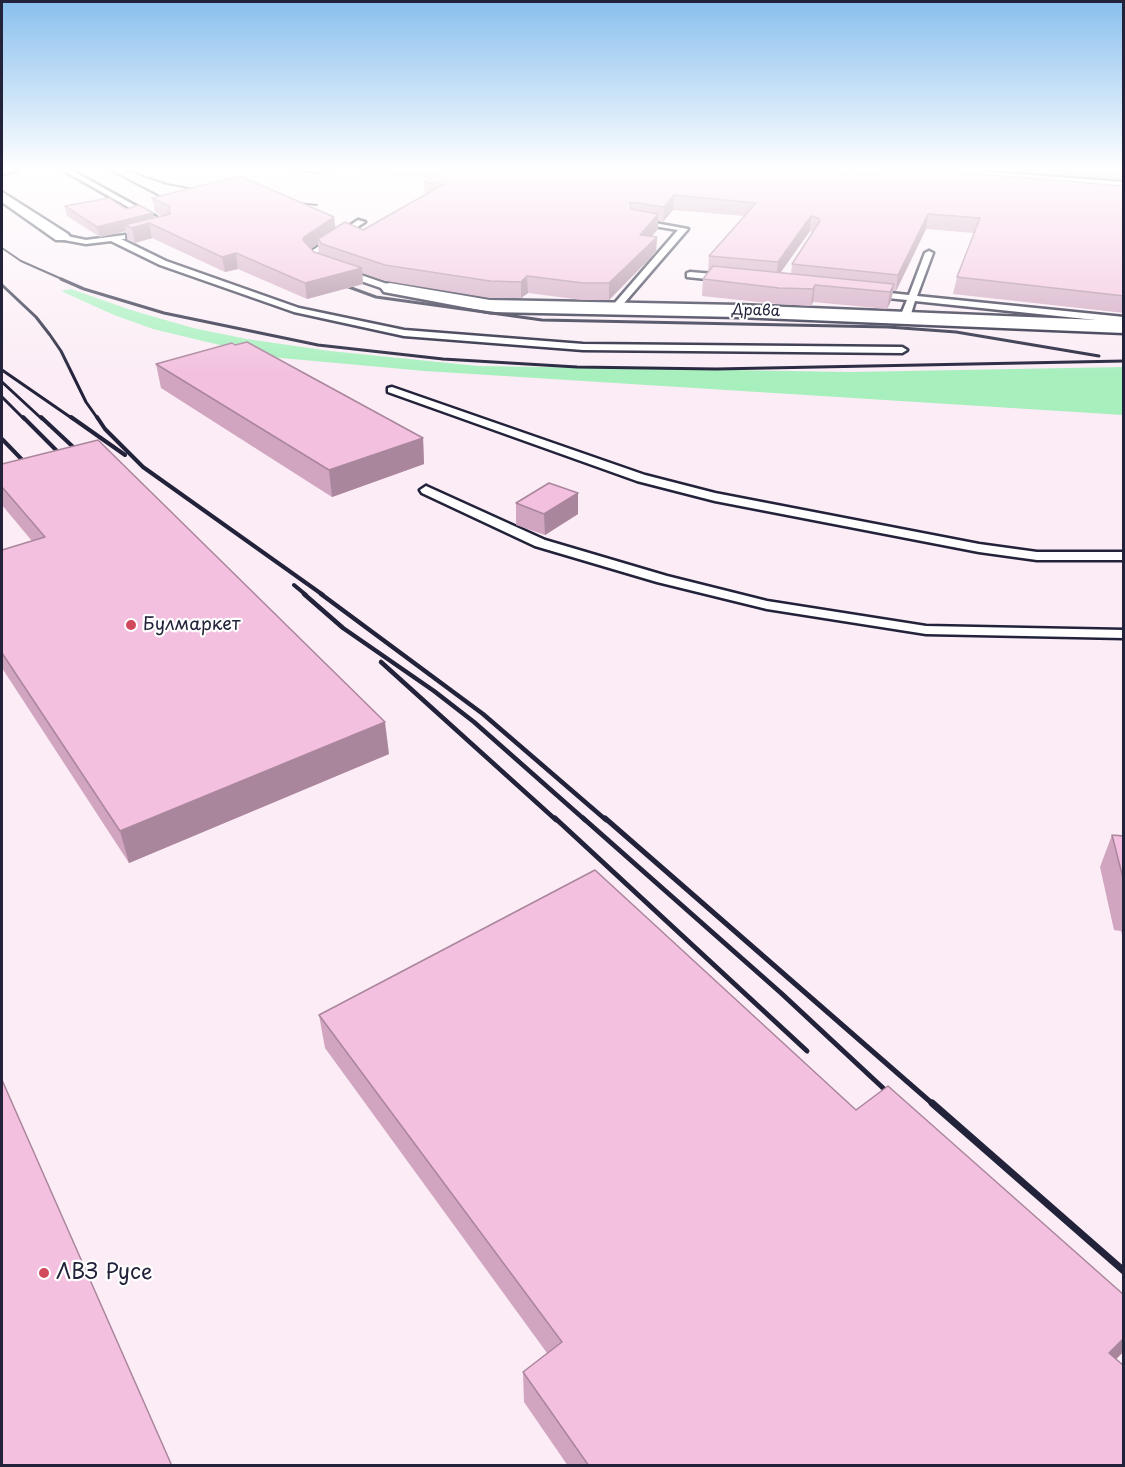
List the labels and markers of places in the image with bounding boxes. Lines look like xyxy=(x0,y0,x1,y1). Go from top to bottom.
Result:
place label: Булмаркет xyxy=(143,614,241,636)
marker: Булмаркет xyxy=(124,618,138,632)
place label: ЛВЗ Русе xyxy=(56,1260,152,1286)
marker: ЛВЗ Русе xyxy=(37,1266,51,1280)

